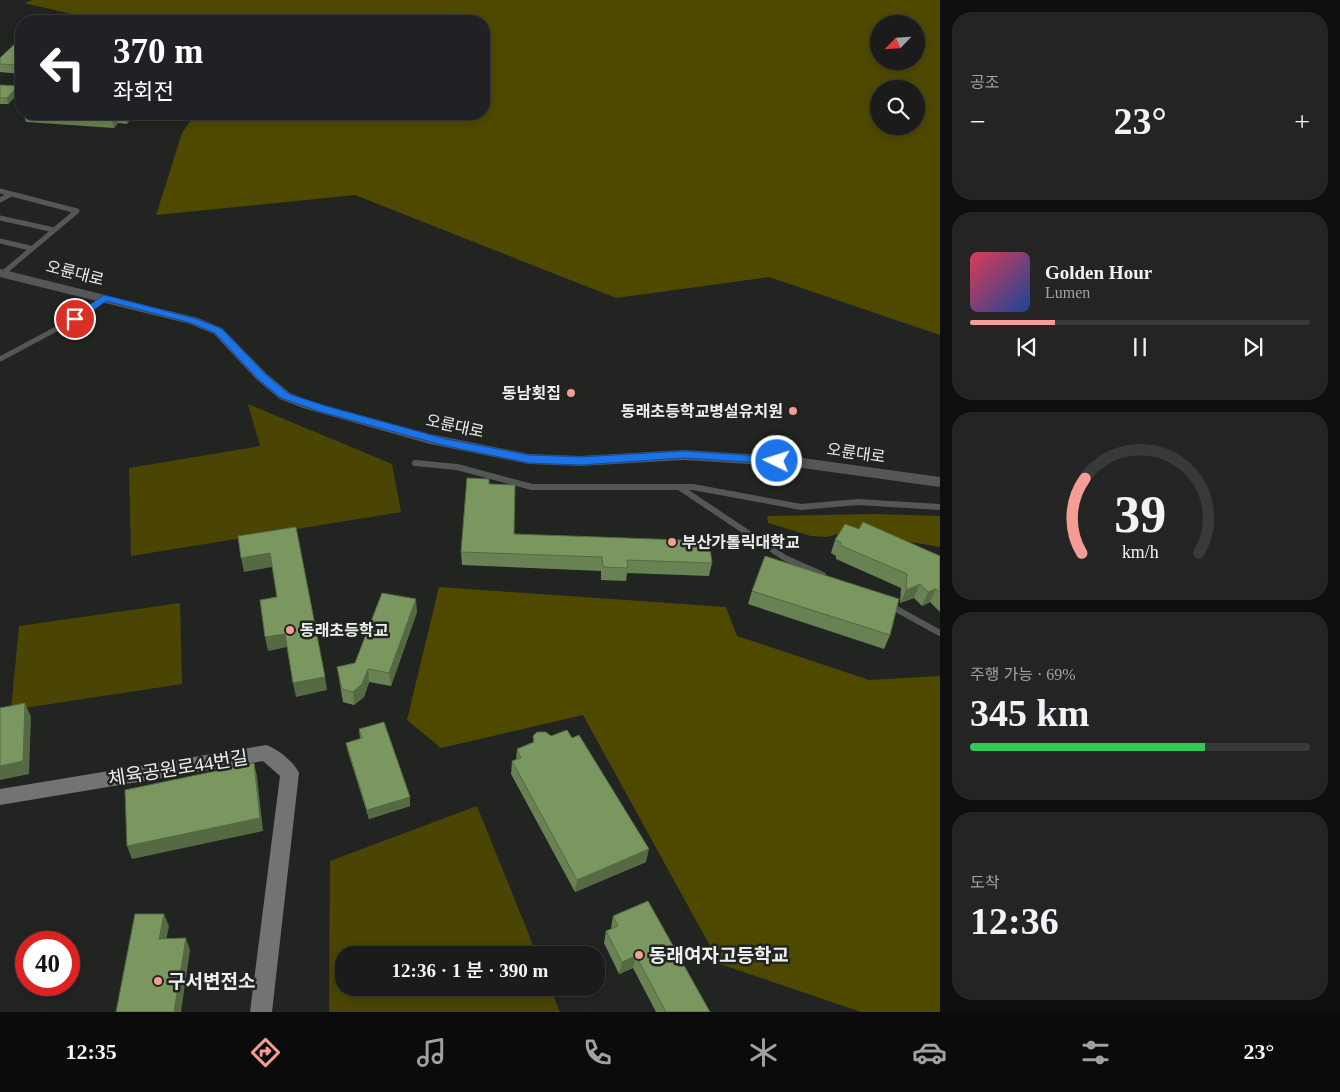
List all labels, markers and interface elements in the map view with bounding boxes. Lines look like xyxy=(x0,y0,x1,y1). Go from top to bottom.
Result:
north arrow xyxy=(870,15,925,70)
map controls xyxy=(870,15,925,135)
text: 370 m xyxy=(113,32,203,71)
icon: left xyxy=(30,35,95,100)
text: 공조 xyxy=(970,74,999,91)
text: 좌회전 xyxy=(113,79,174,104)
button: search xyxy=(870,80,925,135)
text: 23° xyxy=(1113,100,1167,142)
text: − xyxy=(970,106,986,137)
text: + xyxy=(1294,106,1310,137)
street label: 오륜대로 xyxy=(44,258,106,288)
text: Golden Hour xyxy=(1045,262,1152,283)
text: Lumen xyxy=(1045,284,1090,301)
pin xyxy=(54,298,96,340)
icon: arrive xyxy=(61,305,89,333)
icon: previous xyxy=(1013,333,1041,361)
icon: pause xyxy=(1126,333,1154,361)
icon: next xyxy=(1239,333,1267,361)
place label: 동남횟집 xyxy=(502,384,561,402)
marker: 동남횟집 xyxy=(565,387,577,399)
place label: 동래초등학교병설유치원 xyxy=(621,402,783,420)
marker: 동래초등학교병설유치원 xyxy=(787,405,799,417)
street label: 오륜대로 xyxy=(424,412,486,440)
position arrow xyxy=(750,434,802,486)
street label: 오륜대로 xyxy=(826,440,887,466)
text: 39 xyxy=(1114,486,1166,543)
place label: 부산가톨릭대학교 xyxy=(682,533,800,551)
marker: 부산가톨릭대학교 xyxy=(666,536,678,548)
text: km/h xyxy=(1122,542,1158,562)
place label: 동래초등학교 xyxy=(300,621,389,639)
marker: 동래초등학교 xyxy=(284,624,296,636)
text: 주행 가능 · 69% xyxy=(970,666,1076,683)
text: 345 km xyxy=(970,692,1089,734)
street label: 체육공원로44번길 xyxy=(107,747,249,789)
text: 도착 xyxy=(970,874,999,891)
text: 12:36 xyxy=(970,900,1059,942)
speed limit sign: 40 xyxy=(15,931,80,996)
place label: 동래여자고등학교 xyxy=(649,945,789,966)
marker: 동래여자고등학교 xyxy=(633,949,645,961)
text: 12:36 · 1 분 · 390 m xyxy=(392,960,548,981)
place label: 구서변전소 xyxy=(168,971,255,992)
marker: 구서변전소 xyxy=(152,975,164,987)
icon: directions xyxy=(248,1035,283,1070)
icon: music xyxy=(414,1035,449,1070)
icon: phone xyxy=(580,1035,615,1070)
icon: climate xyxy=(746,1035,781,1070)
icon: car xyxy=(912,1035,947,1070)
icon: filters xyxy=(1078,1035,1113,1070)
text: 12:35 xyxy=(65,1039,117,1064)
text: 23° xyxy=(1244,1039,1274,1064)

